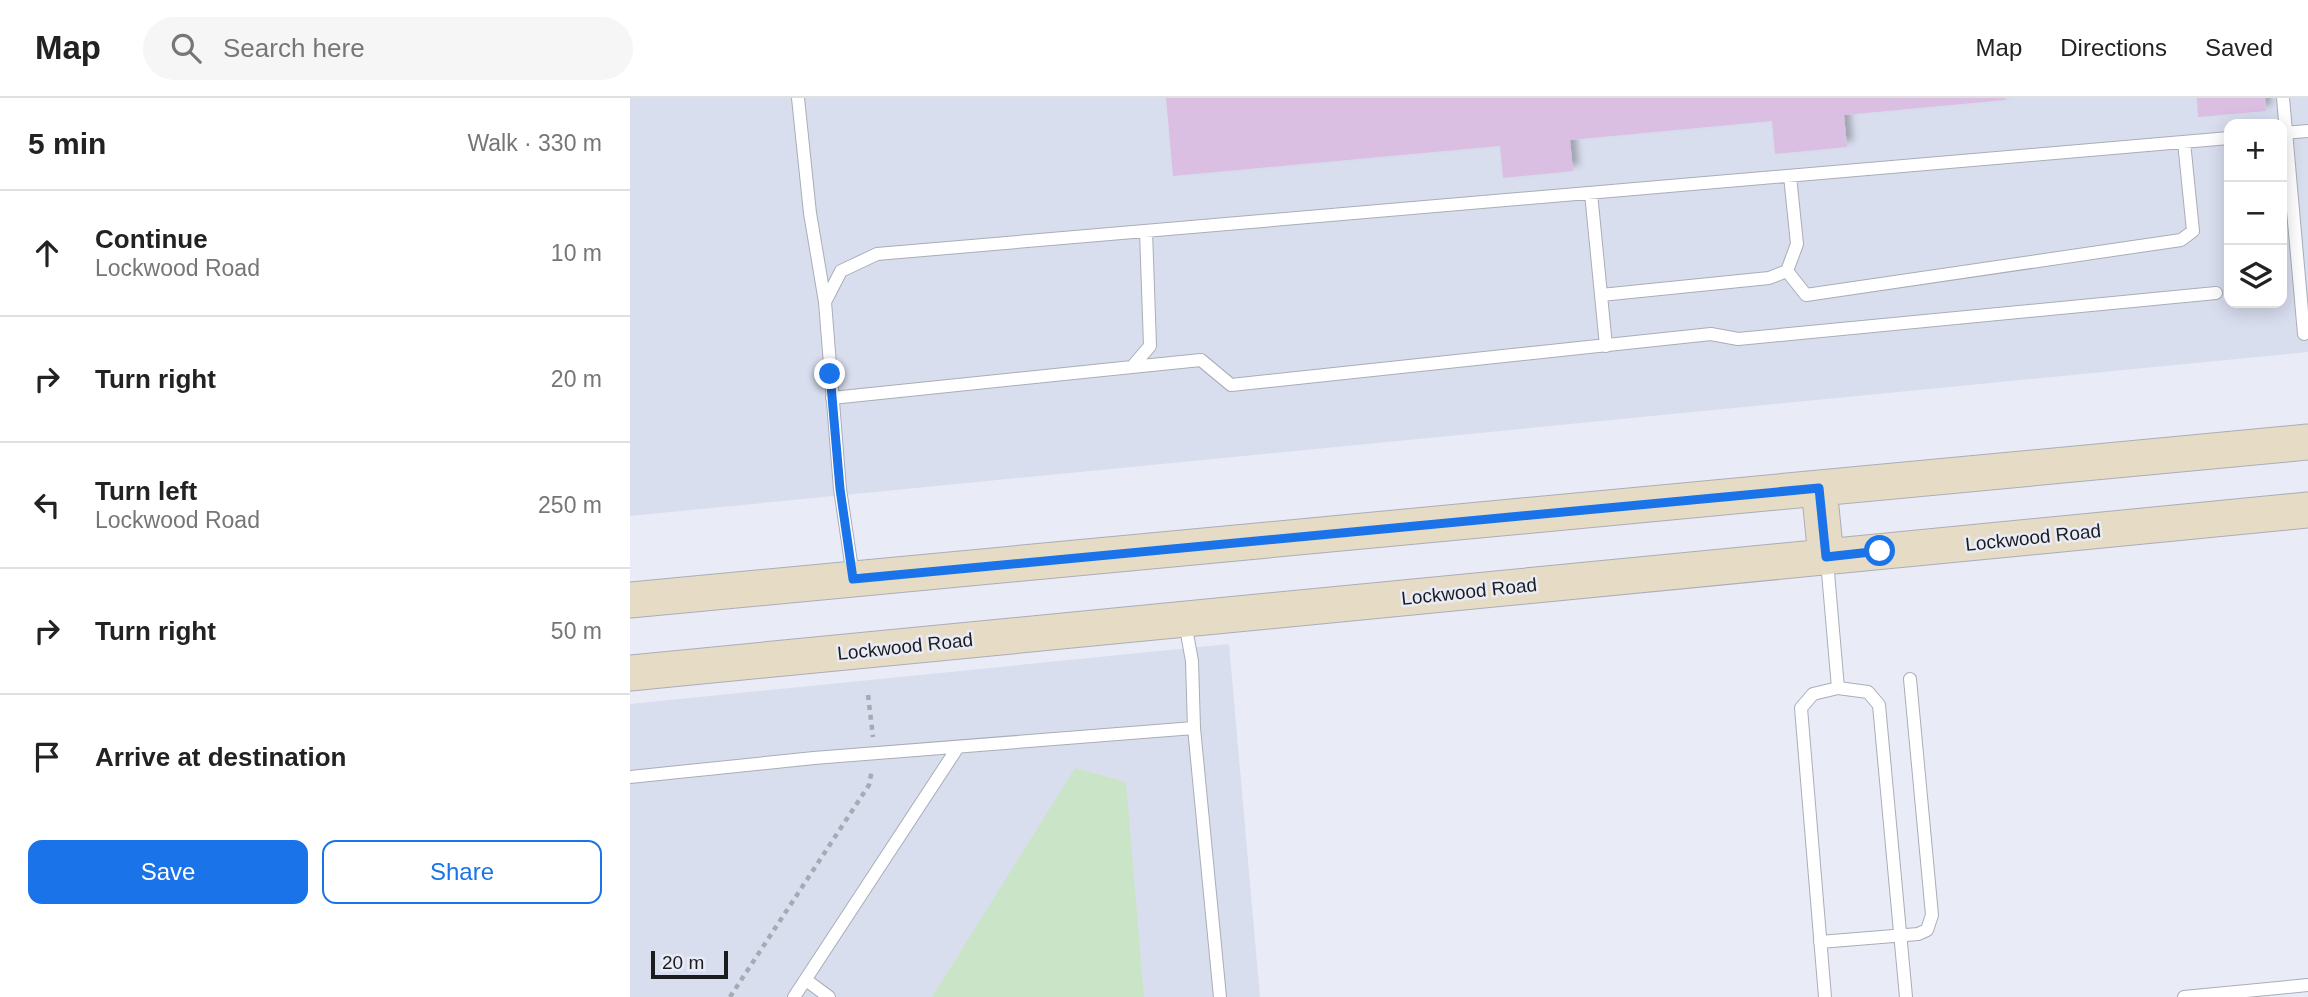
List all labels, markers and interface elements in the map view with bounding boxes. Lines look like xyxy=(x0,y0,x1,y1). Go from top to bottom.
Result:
search box xyxy=(143,17,633,80)
text: Map xyxy=(35,29,101,66)
icon: search xyxy=(167,29,205,67)
text: Search here xyxy=(223,33,365,63)
text: Map xyxy=(1976,34,2022,61)
text: Directions xyxy=(2060,34,2167,61)
text: Saved xyxy=(2205,34,2273,61)
map controls xyxy=(2224,119,2287,308)
button: + xyxy=(2224,119,2287,182)
text: 5 min xyxy=(28,127,106,160)
text: Walk · 330 m xyxy=(467,130,602,156)
button: − xyxy=(2224,182,2287,245)
text: Continue xyxy=(95,224,208,254)
icon: ahead xyxy=(28,234,66,272)
text: 10 m xyxy=(551,240,602,266)
button: layers xyxy=(2224,245,2287,308)
text: Lockwood Road xyxy=(95,255,260,281)
route end xyxy=(814,358,845,389)
icon: right xyxy=(28,360,66,398)
text: Turn right xyxy=(95,364,216,394)
text: 20 m xyxy=(551,366,602,392)
text: Turn left xyxy=(95,476,197,506)
icon: left xyxy=(28,486,66,524)
text: 250 m xyxy=(538,492,602,518)
text: Lockwood Road xyxy=(95,507,260,533)
street label: Lockwood Road xyxy=(1964,520,2102,555)
route start xyxy=(1864,535,1895,566)
street label: Lockwood Road xyxy=(1400,574,1538,609)
icon: right xyxy=(28,612,66,650)
text: Turn right xyxy=(95,616,216,646)
text: 50 m xyxy=(551,618,602,644)
street label: Lockwood Road xyxy=(836,629,974,664)
icon: arrive xyxy=(28,738,66,776)
text: Arrive at destination xyxy=(95,742,346,772)
button: Save xyxy=(28,840,308,904)
button: Share xyxy=(322,840,602,904)
scale bar xyxy=(651,948,728,980)
text: 20 m xyxy=(662,952,704,973)

